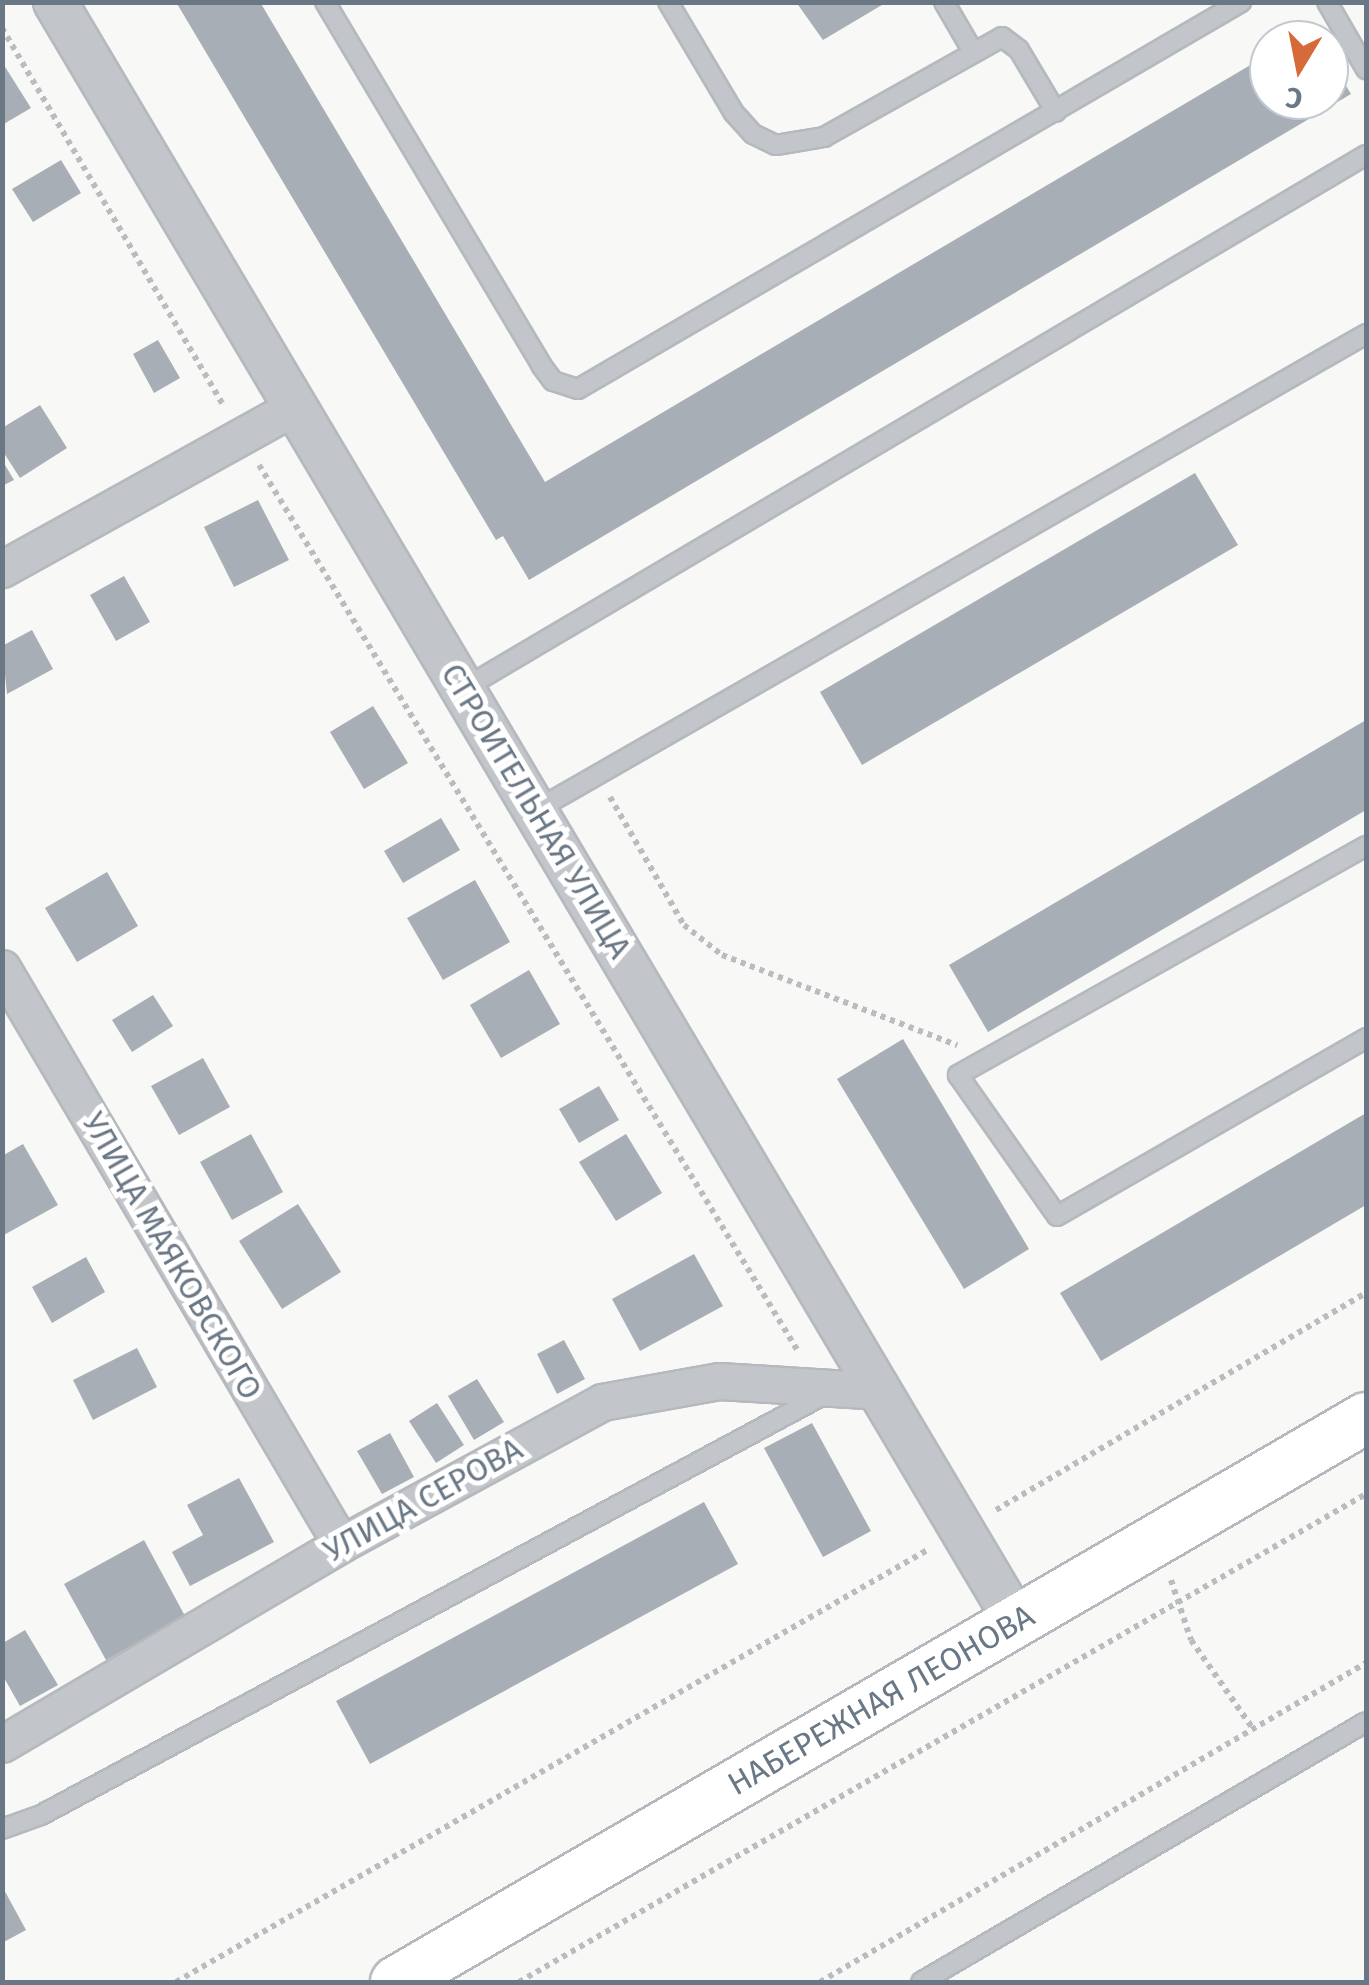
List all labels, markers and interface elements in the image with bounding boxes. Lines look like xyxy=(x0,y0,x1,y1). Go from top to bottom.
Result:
north arrow xyxy=(1249,20,1349,120)
text: С xyxy=(1283,80,1305,116)
street label: СТРОИТЕЛЬНАЯ УЛИЦА xyxy=(433,657,639,965)
street label: УЛИЦА МАЯКОВСКОГО xyxy=(74,1106,270,1406)
street label: УЛИЦА СЕРОВА xyxy=(317,1430,529,1570)
street label: НАБЕРЕЖНАЯ ЛЕОНОВА xyxy=(721,1597,1041,1803)

